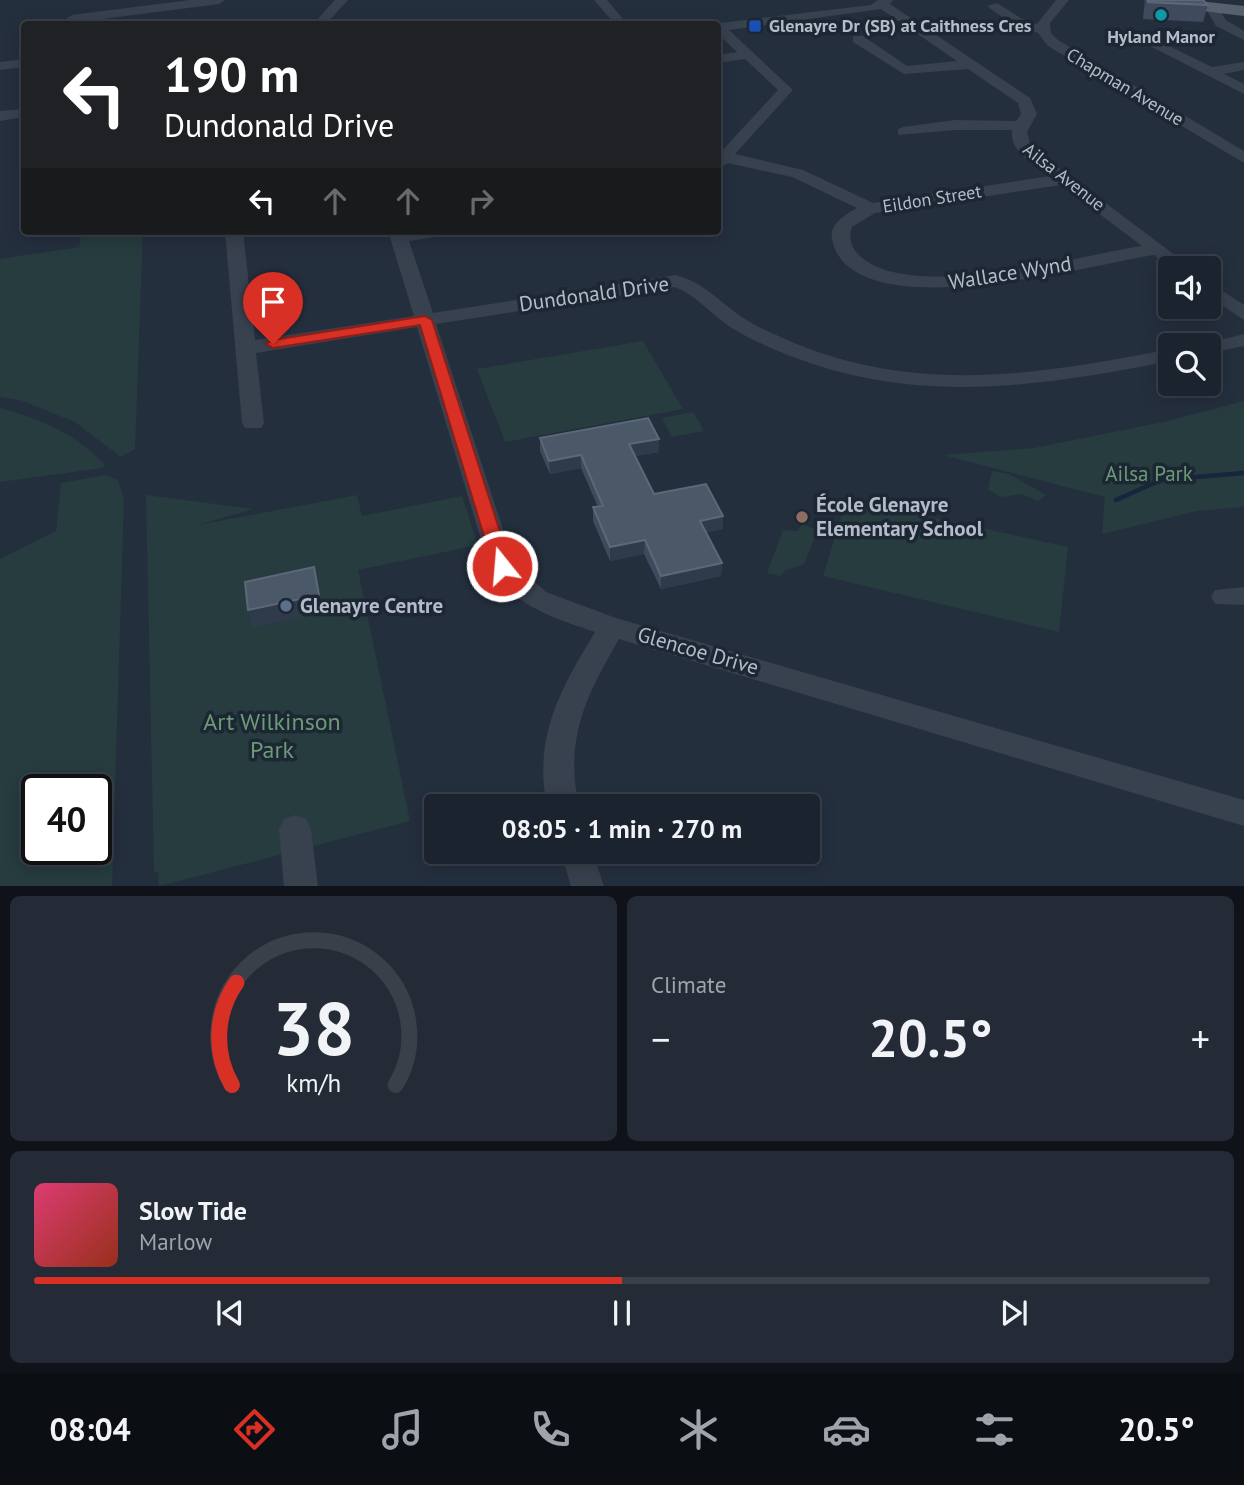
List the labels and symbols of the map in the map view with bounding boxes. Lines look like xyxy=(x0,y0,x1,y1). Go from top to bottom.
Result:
marker: Hyland Manor xyxy=(1153,7,1169,23)
place label: Glenayre Dr (SB) at Caithness Cres xyxy=(769,14,1032,37)
marker: Glenayre Dr (SB) at Caithness Cres xyxy=(747,18,763,34)
place label: Hyland Manor xyxy=(1107,25,1216,48)
street label: Chapman Avenue xyxy=(1062,43,1188,131)
street label: Ailsa Avenue xyxy=(1019,138,1110,216)
street label: Eildon Street xyxy=(881,179,983,218)
street label: Wallace Wynd xyxy=(947,249,1073,296)
street label: Dundonald Drive xyxy=(517,270,671,317)
pin xyxy=(243,272,303,344)
park label: Ailsa Park xyxy=(1105,460,1193,487)
place label: École Glenayre Elementary School xyxy=(816,491,984,542)
marker: École Glenayre Elementary School xyxy=(794,509,810,525)
position arrow xyxy=(465,529,539,603)
place label: Glenayre Centre xyxy=(300,592,443,619)
marker: Glenayre Centre xyxy=(278,598,294,614)
street label: Glencoe Drive xyxy=(634,620,762,681)
park label: Art Wilkinson Park xyxy=(203,706,341,765)
speed limit sign: 40 xyxy=(21,774,112,865)

